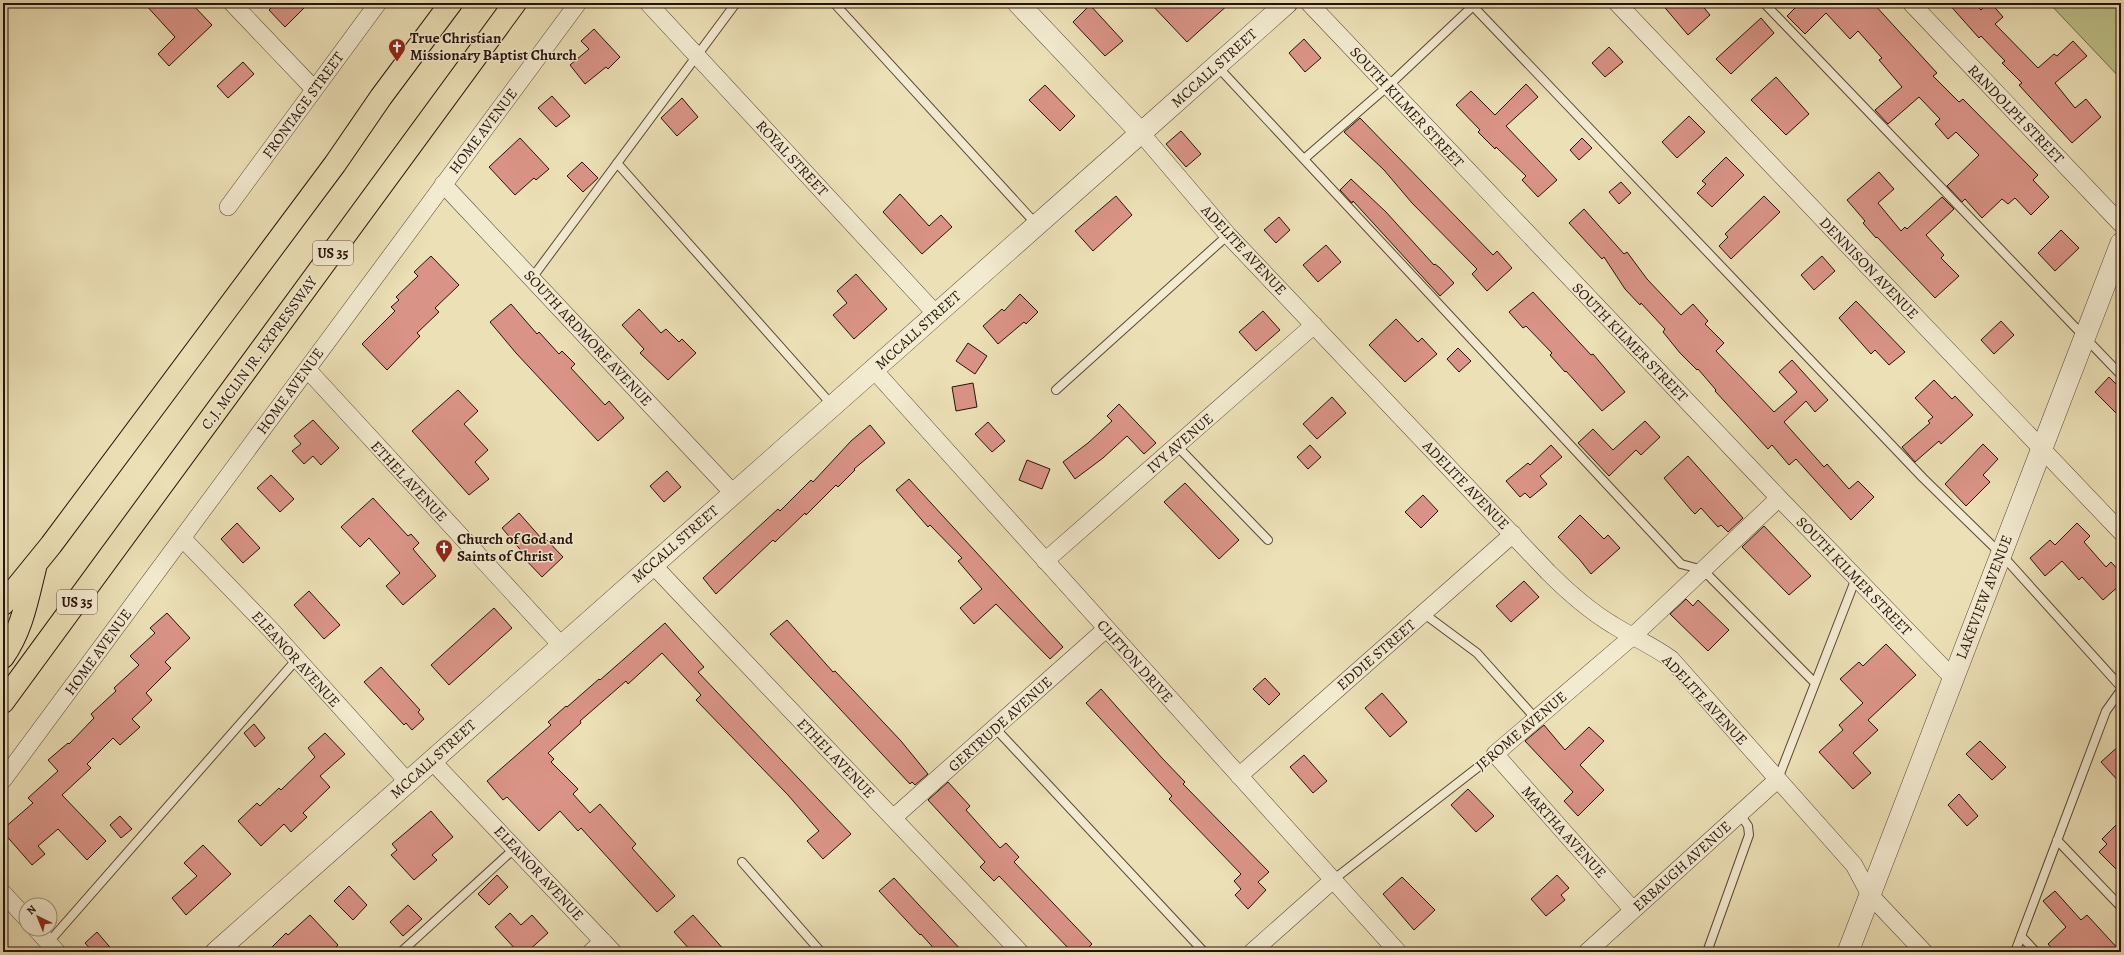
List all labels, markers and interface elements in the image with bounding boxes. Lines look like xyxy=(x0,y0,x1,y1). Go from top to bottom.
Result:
street label: MCCALL STREET xyxy=(1167,24,1262,112)
place label: True Christian Missionary Baptist Church xyxy=(410,28,577,65)
church icon: True Christian Missionary Baptist Church xyxy=(387,37,407,62)
street label: SOUTH KILMER STREET xyxy=(1346,42,1469,172)
street label: FRONTAGE STREET xyxy=(258,47,349,162)
street label: RANDOLPH STREET xyxy=(1963,60,2069,169)
street label: HOME AVENUE xyxy=(444,84,522,178)
street label: ROYAL STREET xyxy=(752,116,833,201)
street label: ADELITE AVENUE xyxy=(1196,200,1291,299)
street label: DENNISON AVENUE xyxy=(1815,213,1923,323)
road number: US 35 xyxy=(313,241,353,265)
street label: SOUTH ARDMORE AVENUE xyxy=(519,266,657,410)
street label: C.J. MCLIN JR. EXPRESSWAY xyxy=(196,271,322,434)
street label: SOUTH KILMER STREET xyxy=(1568,278,1693,406)
street label: MCCALL STREET xyxy=(871,286,966,374)
street label: HOME AVENUE xyxy=(252,344,328,438)
street label: IVY AVENUE xyxy=(1142,409,1218,477)
street label: ADELITE AVENUE xyxy=(1418,435,1514,534)
street label: ETHEL AVENUE xyxy=(366,436,452,526)
street label: MCCALL STREET xyxy=(627,500,723,587)
street label: SOUTH KILMER STREET xyxy=(1792,512,1917,640)
place label: Church of God and Saints of Christ xyxy=(457,529,574,566)
street label: LAKEVIEW AVENUE xyxy=(1951,532,2017,662)
church icon: Church of God and Saints of Christ xyxy=(434,538,454,563)
road number: US 35 xyxy=(57,590,97,614)
street label: HOME AVENUE xyxy=(60,605,136,699)
street label: ELEANOR AVENUE xyxy=(247,607,345,711)
street label: CLIFTON DRIVE xyxy=(1092,615,1178,707)
street label: EDDIE STREET xyxy=(1332,615,1420,695)
street label: ADELITE AVENUE xyxy=(1657,650,1752,749)
street label: GERTRUDE AVENUE xyxy=(944,672,1056,776)
street label: JEROME AVENUE xyxy=(1471,687,1571,775)
street label: ETHEL AVENUE xyxy=(793,714,879,802)
street label: MCCALL STREET xyxy=(386,715,481,803)
street label: MARTHA AVENUE xyxy=(1517,782,1611,882)
street label: ERBAUGH AVENUE xyxy=(1628,816,1736,916)
street label: ELEANOR AVENUE xyxy=(490,821,588,925)
north arrow xyxy=(18,897,58,937)
text: N xyxy=(23,902,40,918)

